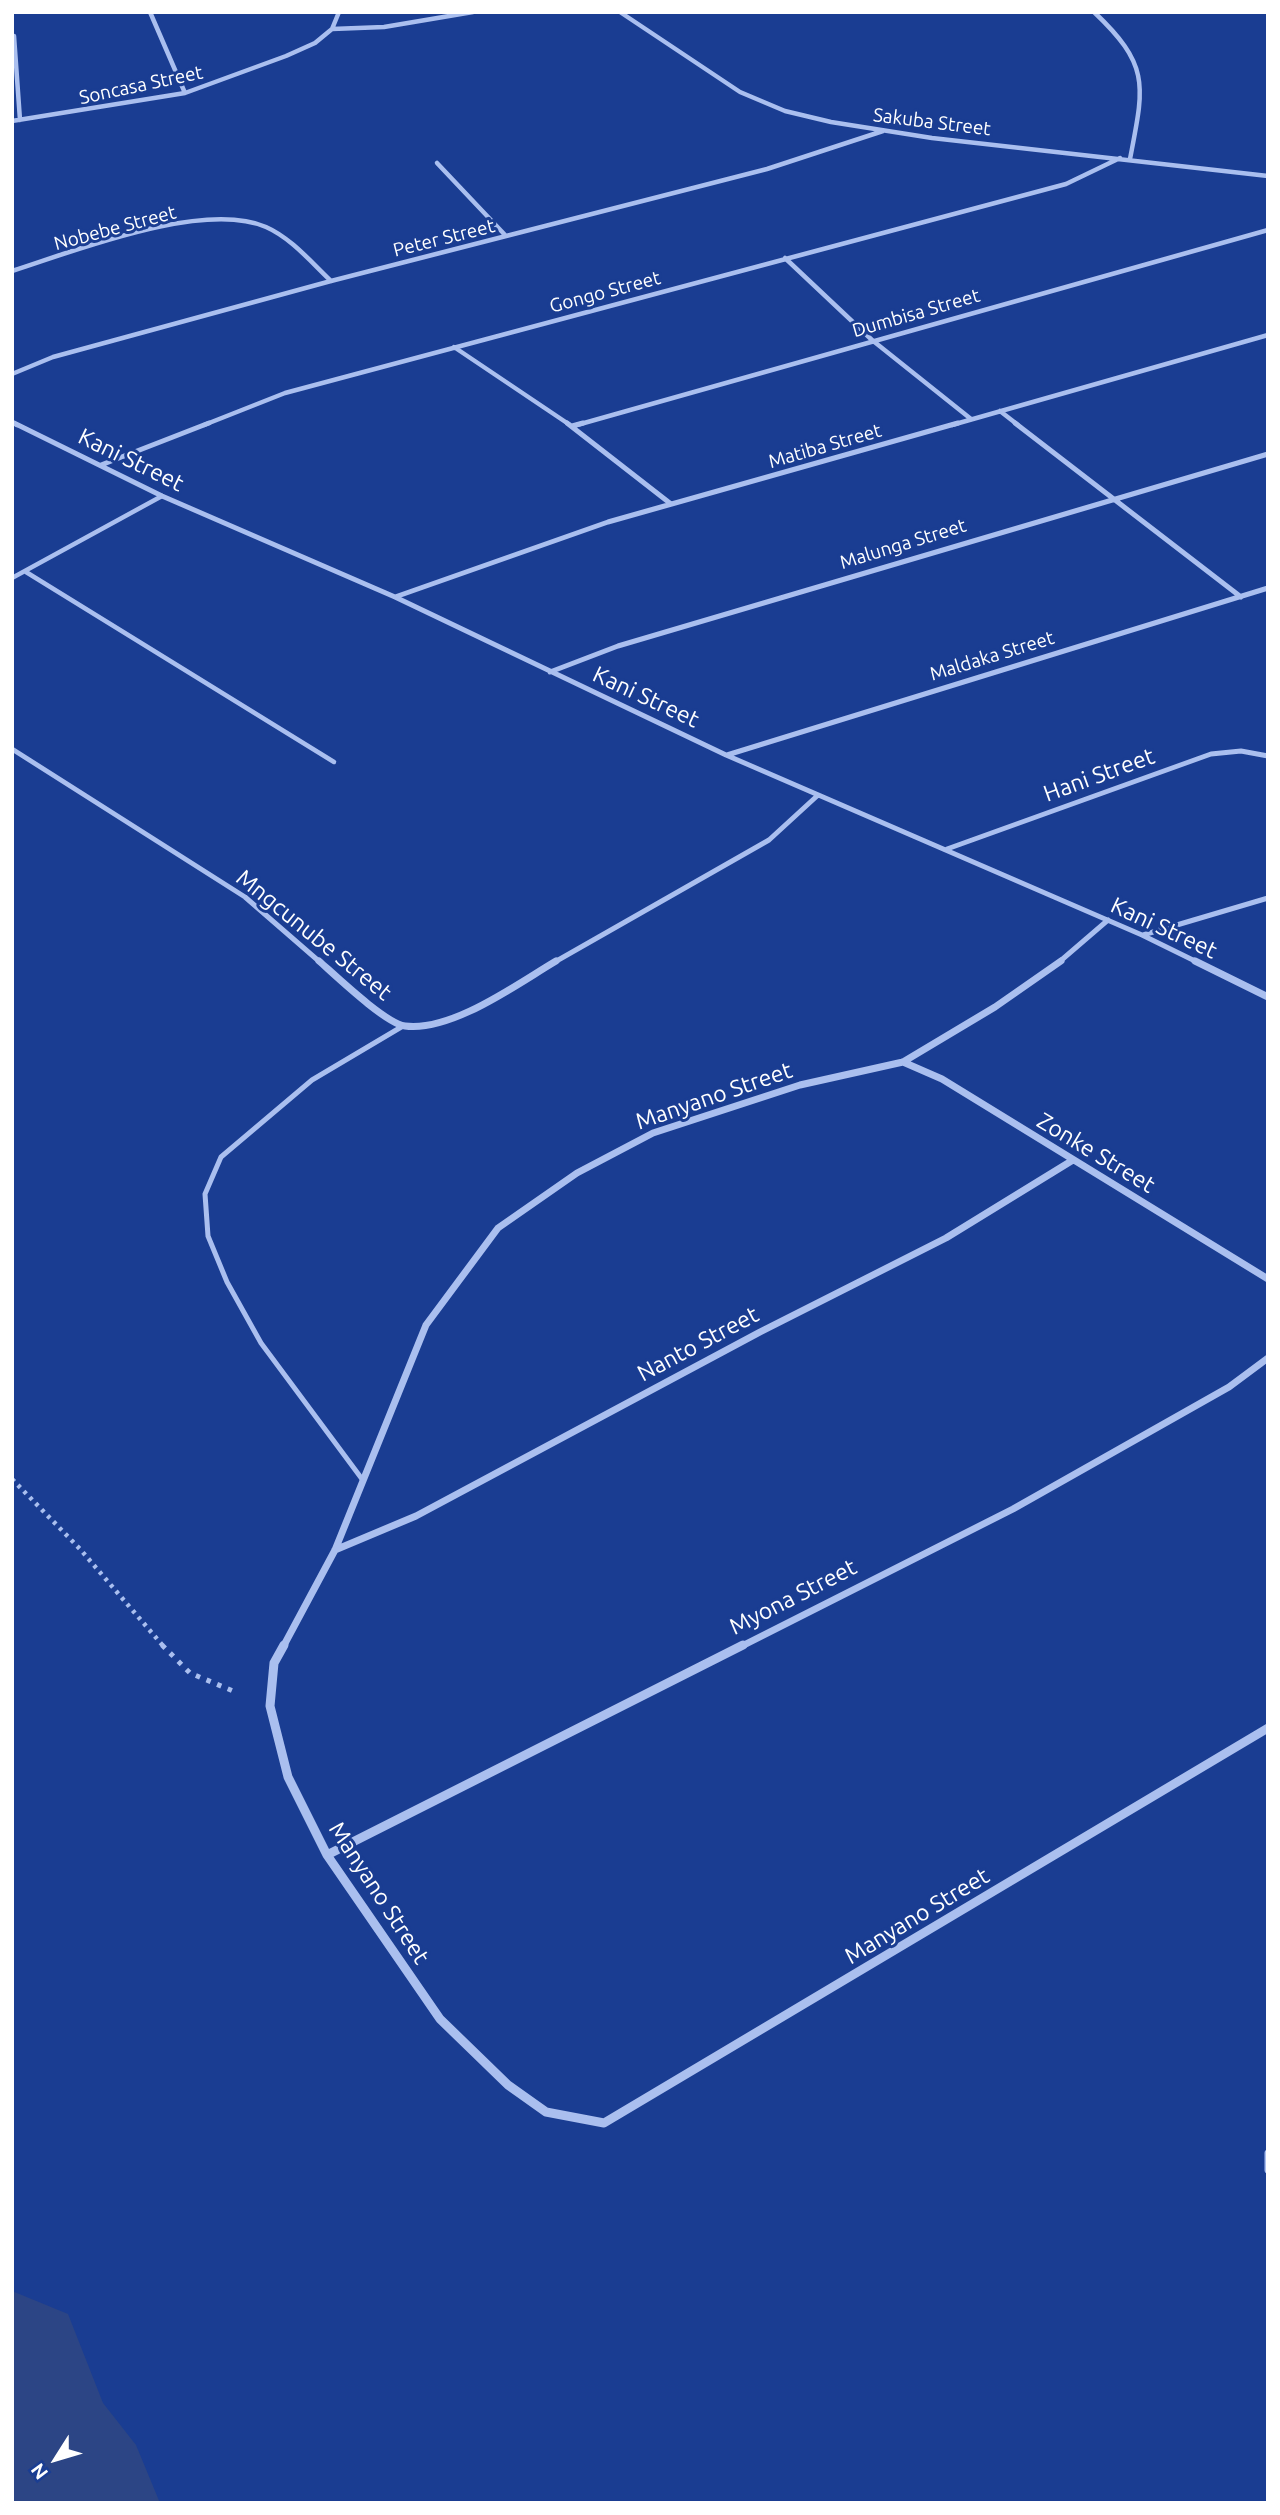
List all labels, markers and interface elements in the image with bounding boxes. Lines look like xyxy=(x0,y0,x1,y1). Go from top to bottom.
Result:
street label: Soncasa Street xyxy=(77,61,205,109)
street label: Sakuba Street xyxy=(872,103,992,141)
street label: Nobebe Street xyxy=(52,201,178,255)
street label: Peter Street xyxy=(391,214,497,262)
street label: Gongo Street xyxy=(547,266,663,318)
street label: Dumbisa Street xyxy=(850,284,982,342)
street label: Matiba Street xyxy=(766,419,884,473)
street label: Kani Street xyxy=(74,423,188,497)
street label: Malunga Street xyxy=(837,514,969,574)
street label: Maldaka Street xyxy=(927,626,1057,686)
street label: Kani Street xyxy=(589,660,703,734)
street label: Hani Street xyxy=(1040,742,1158,808)
street label: Mngcunube Street xyxy=(231,864,397,1006)
street label: Kani Street xyxy=(1107,891,1221,965)
street label: Manyano Street xyxy=(632,1056,796,1136)
street label: Zonke Street xyxy=(1032,1107,1160,1199)
street label: Nanto Street xyxy=(633,1301,763,1387)
street label: Myona Street xyxy=(725,1553,861,1641)
street label: Manyano Street xyxy=(323,1817,435,1969)
street label: Manyano Street xyxy=(840,1862,994,1970)
north arrow xyxy=(21,2424,91,2494)
text: N xyxy=(26,2459,52,2484)

